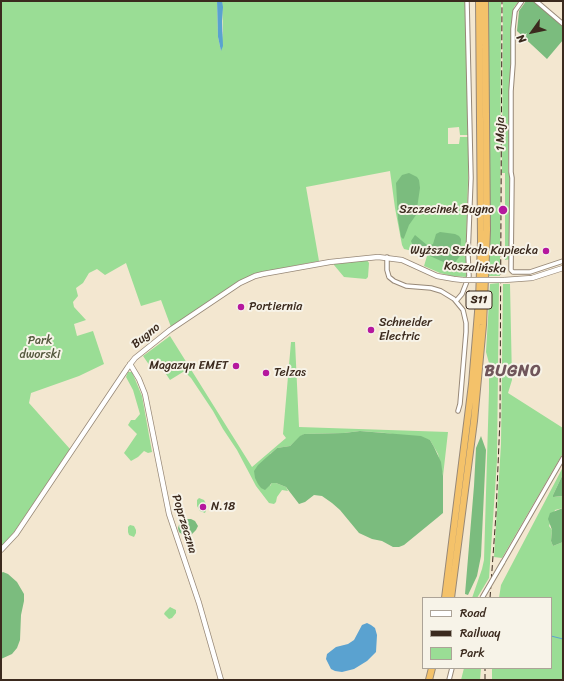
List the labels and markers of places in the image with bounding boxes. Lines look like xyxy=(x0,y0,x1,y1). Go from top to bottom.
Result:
place label: Szczecinek Bugno xyxy=(399,203,494,217)
marker: Szczecinek Bugno xyxy=(497,204,509,216)
place label: Wyższa Szkoła Kupiecka xyxy=(410,244,538,258)
marker: Wyższa Szkoła Kupiecka xyxy=(541,246,551,256)
place label: Portiernia xyxy=(249,300,302,314)
marker: Portiernia xyxy=(236,302,246,312)
place label: Schneider Electric xyxy=(379,316,432,344)
marker: Schneider Electric xyxy=(366,325,376,335)
place label: Magazyn EMET xyxy=(149,359,228,373)
marker: Magazyn EMET xyxy=(231,361,241,371)
place label: Telzas xyxy=(274,366,306,380)
marker: Telzas xyxy=(261,368,271,378)
place label: N.18 xyxy=(211,500,235,514)
marker: N.18 xyxy=(198,502,208,512)

